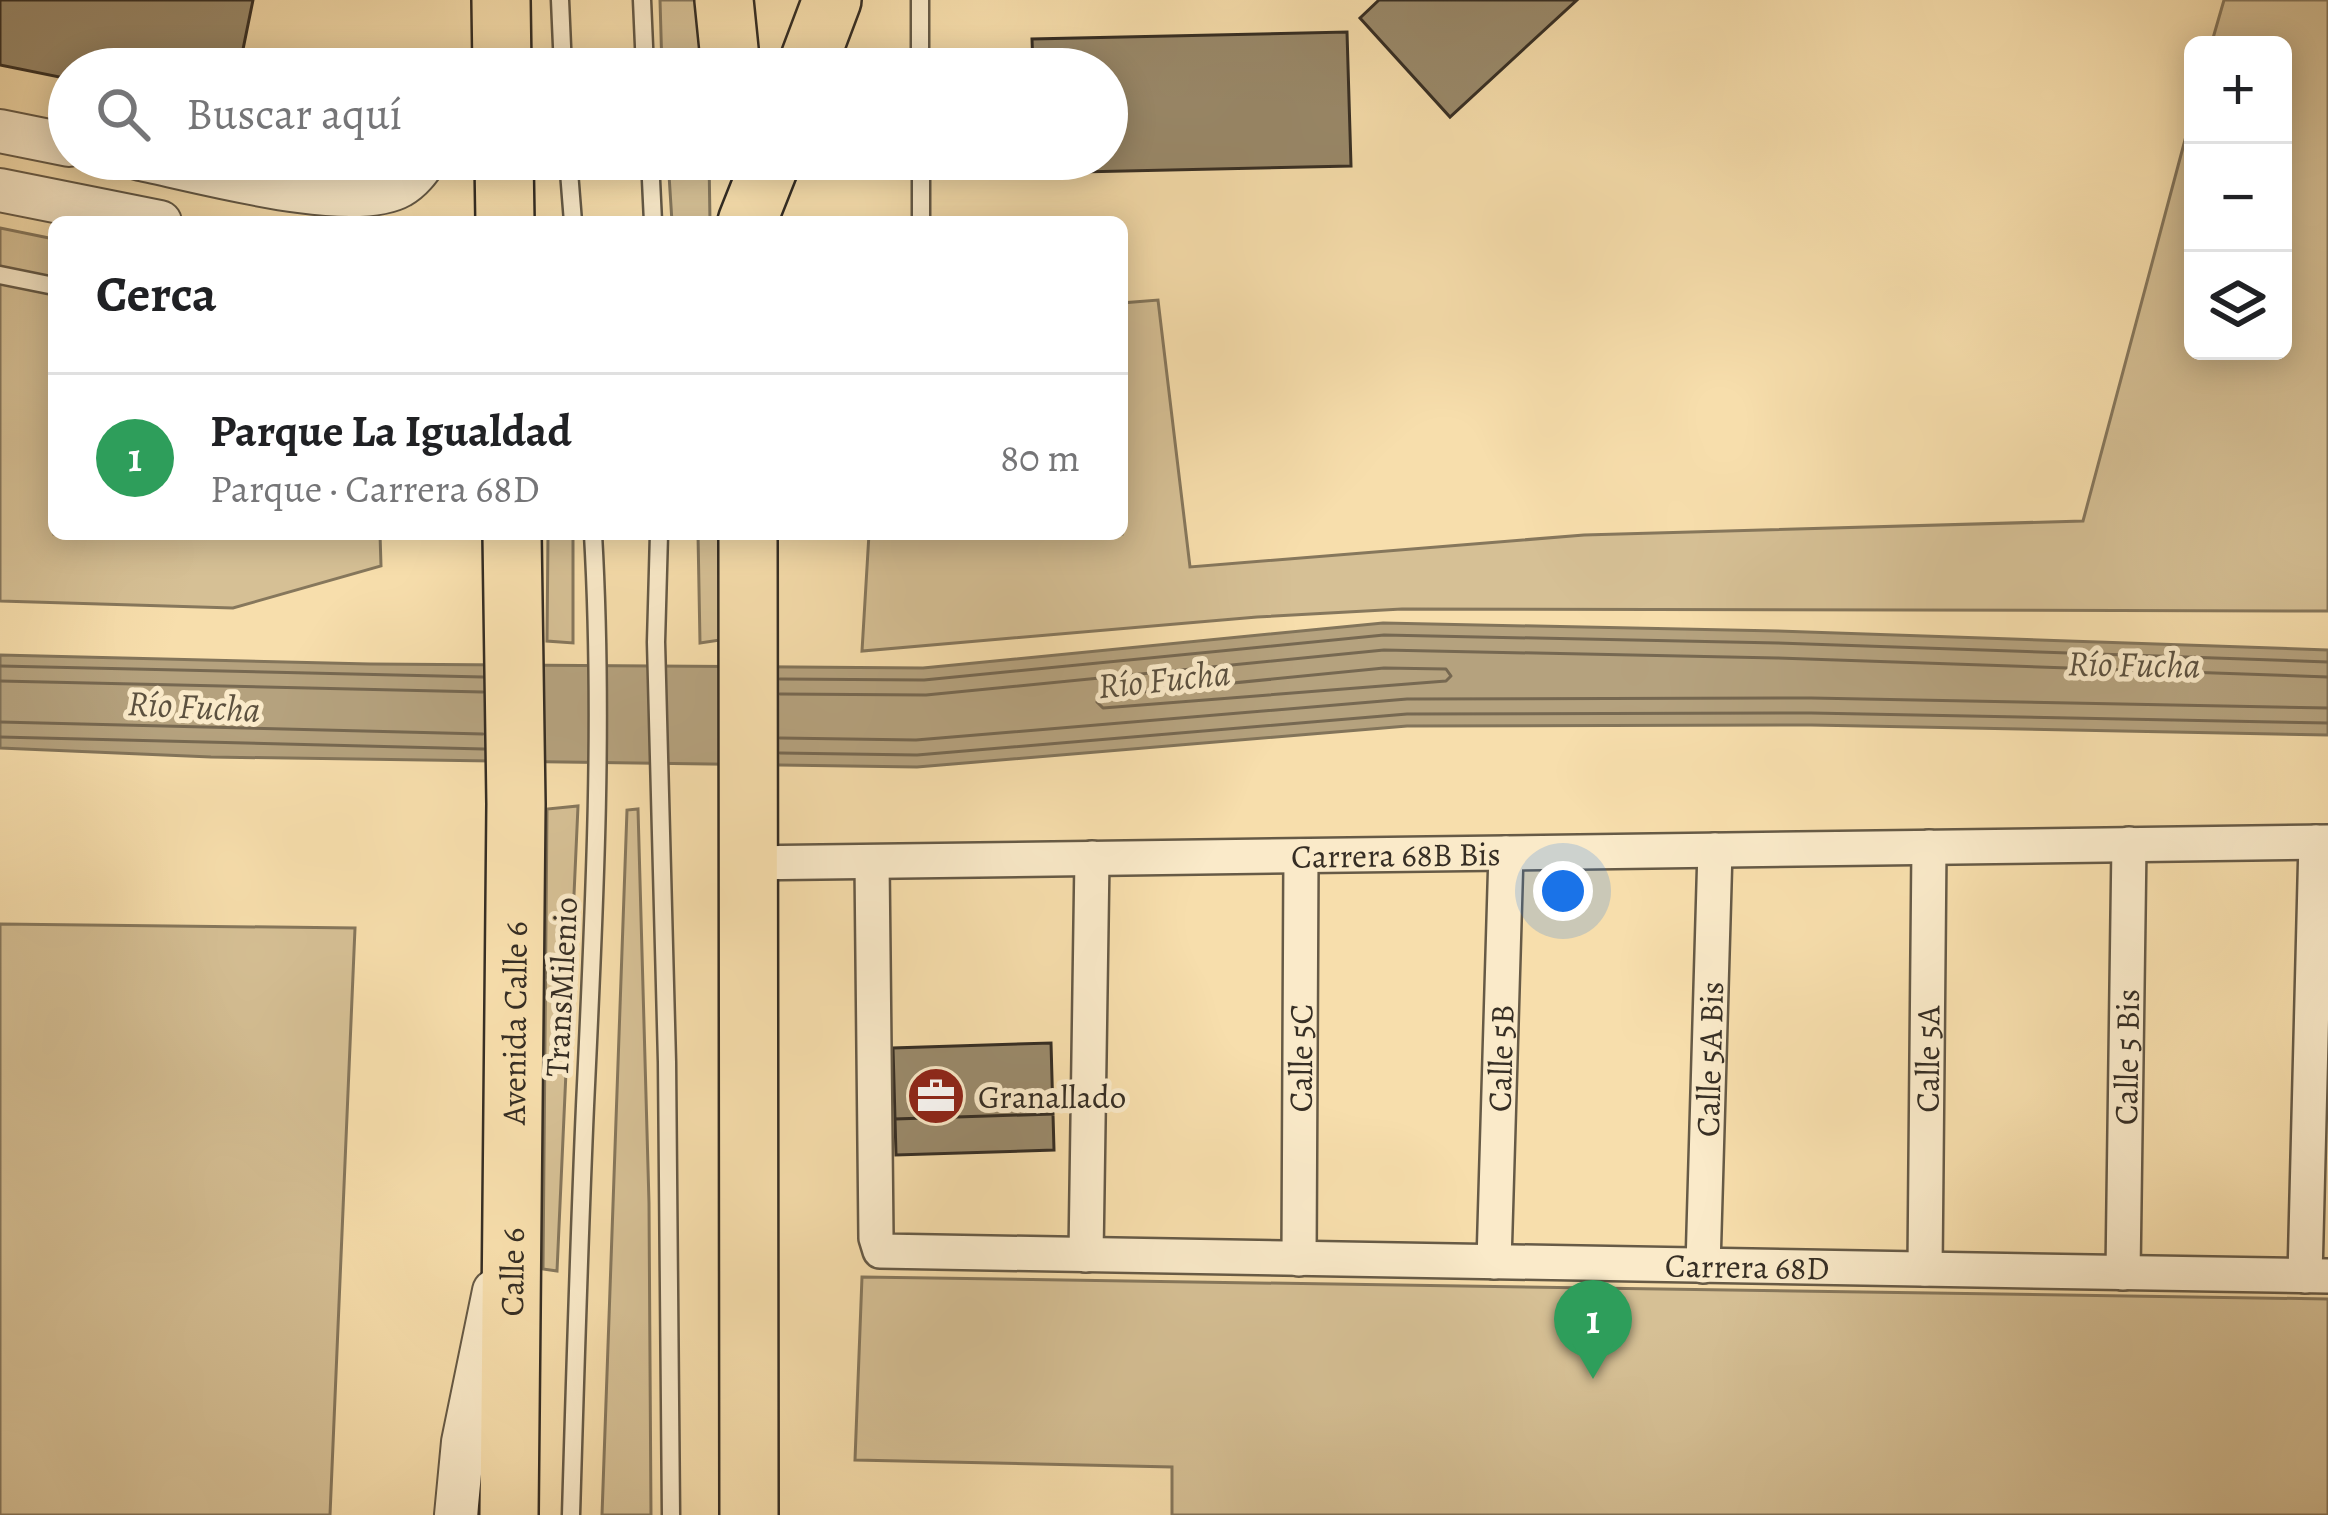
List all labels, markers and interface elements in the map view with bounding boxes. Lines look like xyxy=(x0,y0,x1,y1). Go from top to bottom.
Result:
map controls xyxy=(2184,36,2292,360)
button: + xyxy=(2184,36,2292,144)
search box xyxy=(48,48,1128,180)
icon: search xyxy=(90,81,156,147)
text: Buscar aquí xyxy=(186,83,402,145)
button: − xyxy=(2184,144,2292,252)
button: layers xyxy=(2184,252,2292,360)
text: Cerca xyxy=(96,259,217,329)
text: Parque La Igualdad xyxy=(210,400,572,462)
text: 1 xyxy=(128,431,142,484)
text: 80 m xyxy=(1000,431,1080,484)
text: Parque · Carrera 68D xyxy=(210,462,540,515)
water label: Río Fucha xyxy=(2067,638,2201,690)
water label: Río Fucha xyxy=(1095,648,1233,710)
water label: Río Fucha xyxy=(126,678,262,734)
street label: Carrera 68B Bis xyxy=(1291,831,1501,878)
your location xyxy=(1533,861,1593,921)
street label: TransMilenio xyxy=(534,896,588,1078)
street label: Avenida Calle 6 xyxy=(490,921,537,1126)
street label: Calle 5A Bis xyxy=(1684,981,1734,1137)
street label: Calle 5 Bis xyxy=(2103,989,2149,1125)
street label: Calle 5C xyxy=(1277,1004,1323,1112)
street label: Calle 5B xyxy=(1476,1004,1524,1112)
street label: Calle 5A xyxy=(1904,1005,1950,1113)
office icon: Granallado xyxy=(905,1065,967,1127)
place label: Granallado xyxy=(978,1074,1126,1119)
street label: Calle 6 xyxy=(488,1227,534,1317)
street label: Carrera 68D xyxy=(1665,1242,1830,1290)
pin: 1 xyxy=(1554,1280,1632,1379)

